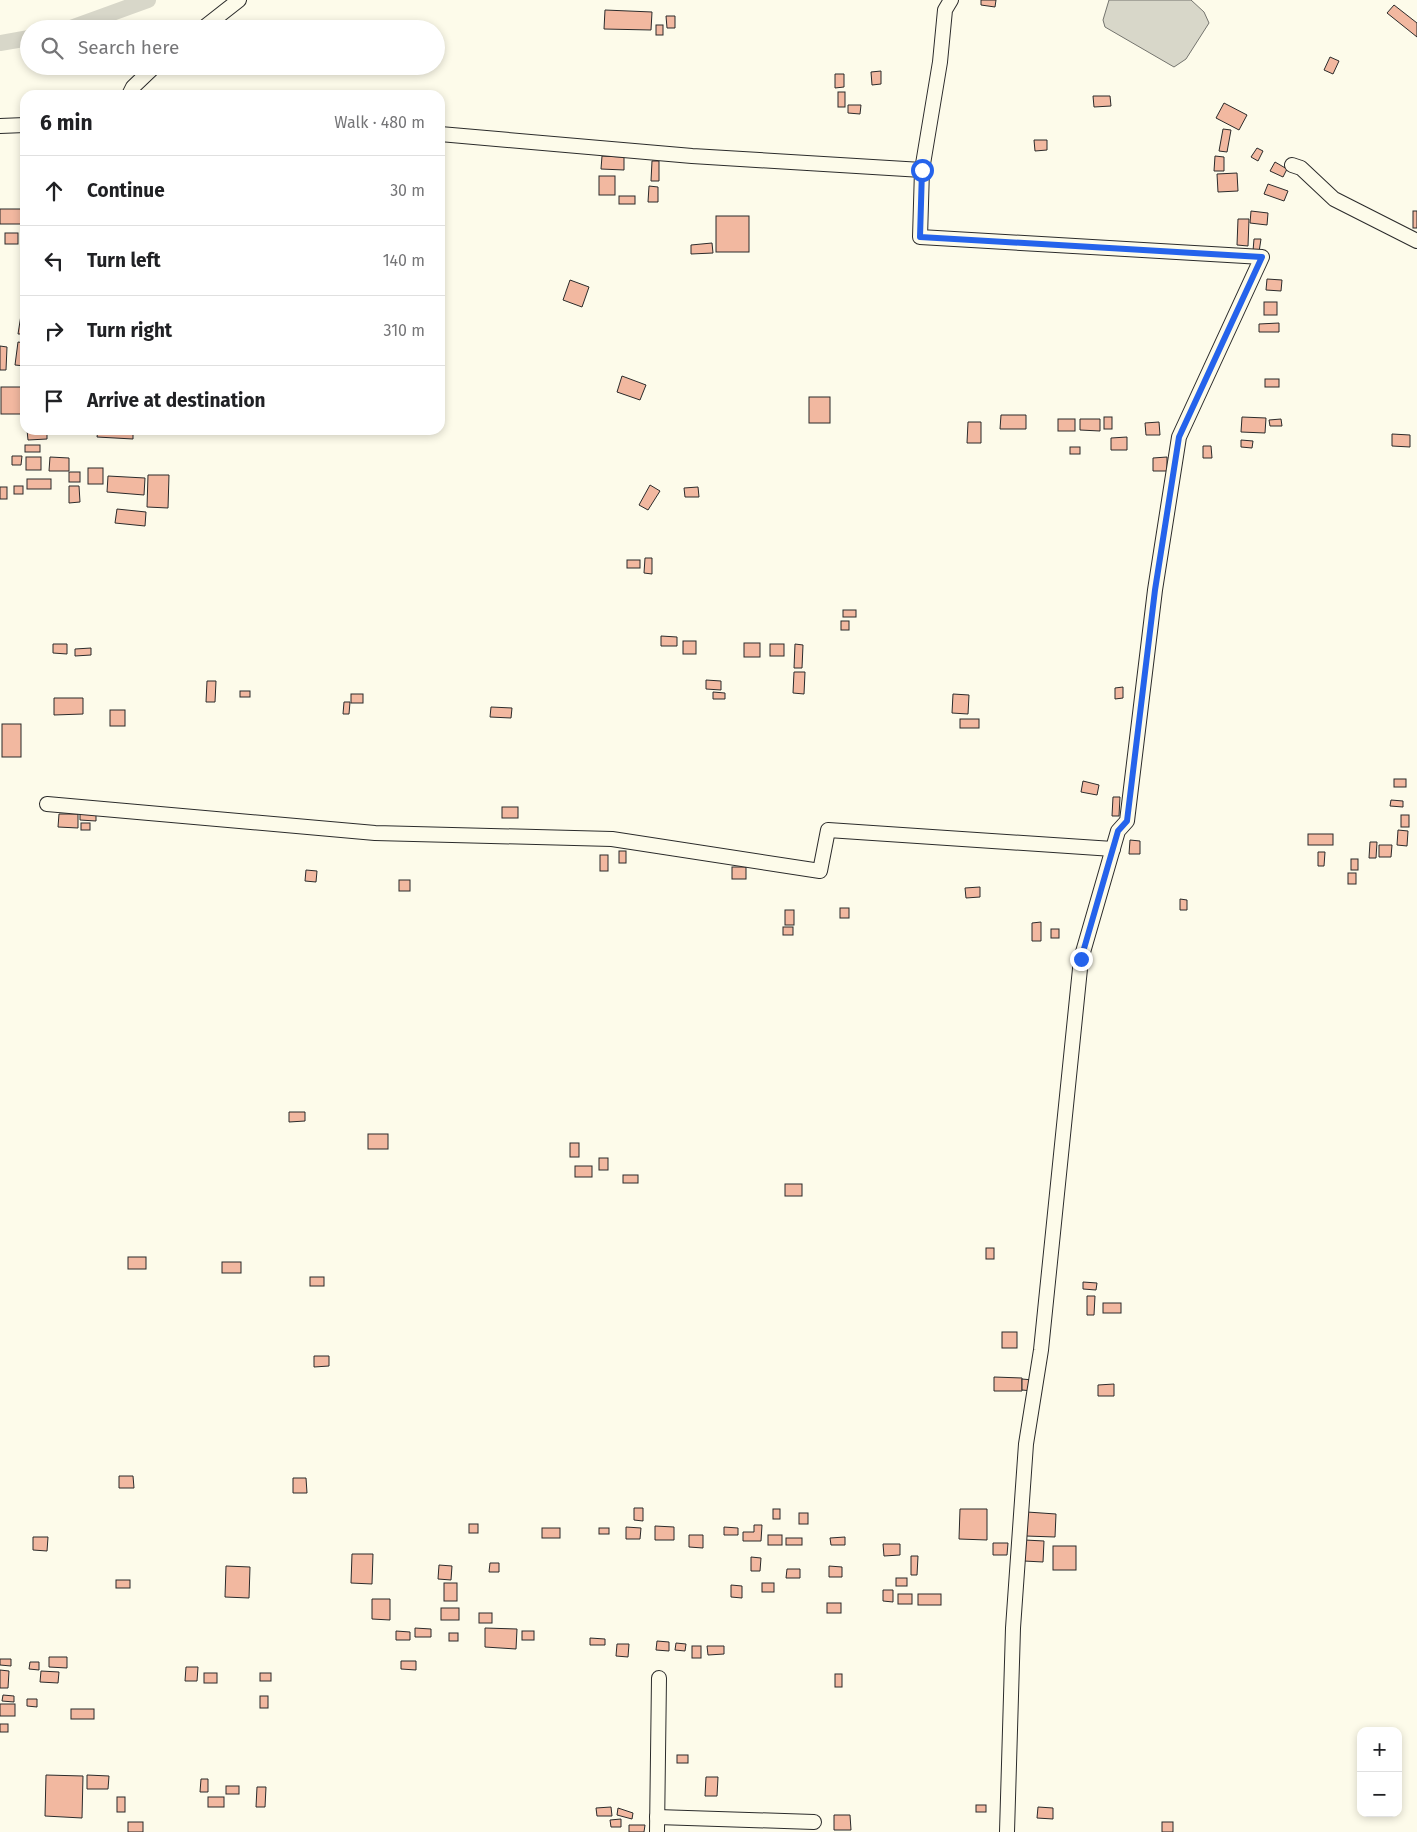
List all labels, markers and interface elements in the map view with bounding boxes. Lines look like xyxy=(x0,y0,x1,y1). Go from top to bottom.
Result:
search box xyxy=(20,20,445,75)
icon: search xyxy=(38,34,66,62)
text: Search here xyxy=(78,36,179,59)
text: 6 min xyxy=(40,110,93,136)
text: Walk · 480 m xyxy=(334,113,425,132)
route start xyxy=(911,159,934,182)
icon: ahead xyxy=(40,177,68,205)
text: Continue xyxy=(87,179,165,202)
text: 30 m xyxy=(390,181,425,200)
icon: left xyxy=(40,247,68,275)
text: Turn left xyxy=(87,249,161,272)
text: 140 m xyxy=(383,251,425,270)
icon: right xyxy=(40,317,68,345)
text: Turn right xyxy=(87,319,172,342)
text: 310 m xyxy=(384,321,425,340)
icon: arrive xyxy=(40,387,68,415)
text: Arrive at destination xyxy=(87,389,266,412)
route end xyxy=(1070,948,1093,971)
map controls xyxy=(1357,1727,1402,1817)
button: + xyxy=(1357,1727,1402,1772)
button: − xyxy=(1357,1772,1402,1817)

